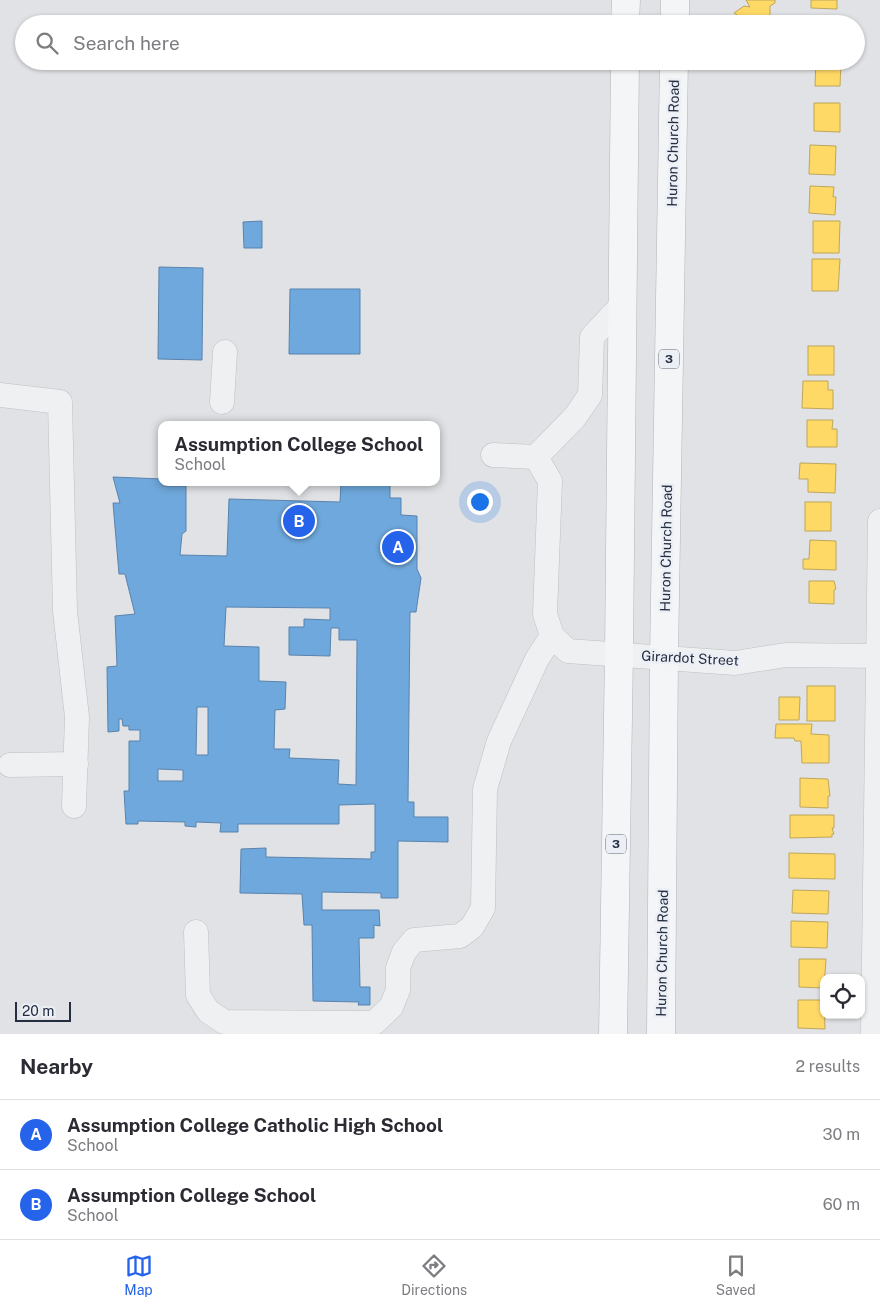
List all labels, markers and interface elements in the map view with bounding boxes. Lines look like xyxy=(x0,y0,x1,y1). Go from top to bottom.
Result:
search box xyxy=(15,15,865,70)
icon: search xyxy=(33,29,61,57)
text: Search here xyxy=(73,32,180,54)
street label: Huron Church Road xyxy=(664,79,682,207)
road number: 3 xyxy=(659,349,679,368)
popup xyxy=(158,421,440,486)
text: Assumption College School xyxy=(174,433,424,455)
text: School xyxy=(174,455,226,474)
street label: Huron Church Road xyxy=(657,484,675,612)
your location xyxy=(467,489,493,515)
pin: B xyxy=(283,502,315,540)
pin: A xyxy=(382,528,414,566)
street label: Girardot Street xyxy=(641,647,739,669)
road number: 3 xyxy=(606,834,626,854)
street label: Huron Church Road xyxy=(653,889,671,1017)
map controls xyxy=(820,974,865,1019)
button: locate xyxy=(820,974,865,1019)
scale bar xyxy=(15,999,71,1022)
text: 20 m xyxy=(22,1003,54,1019)
text: Nearby xyxy=(20,1054,93,1079)
text: 2 results xyxy=(795,1057,860,1076)
text: Assumption College Catholic High School xyxy=(67,1114,443,1136)
text: A xyxy=(30,1125,42,1144)
text: 30 m xyxy=(823,1125,860,1144)
text: School xyxy=(67,1136,118,1155)
text: Assumption College School xyxy=(67,1184,316,1206)
text: B xyxy=(31,1195,41,1214)
text: 60 m xyxy=(823,1195,860,1214)
text: School xyxy=(67,1206,118,1225)
tab: Map xyxy=(124,1252,153,1298)
tab: Directions xyxy=(401,1252,467,1298)
tab: Saved xyxy=(716,1252,756,1298)

